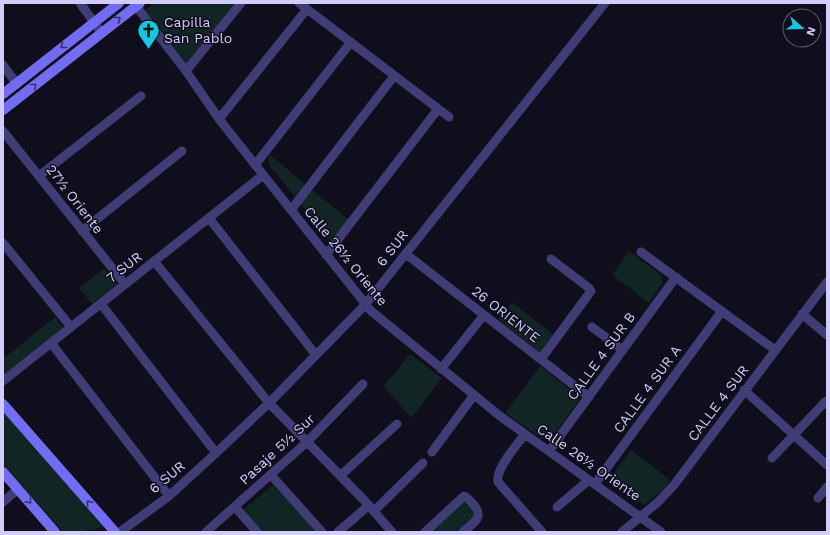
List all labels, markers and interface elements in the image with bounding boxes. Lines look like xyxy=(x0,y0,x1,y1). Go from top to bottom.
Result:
north arrow xyxy=(782,8,822,48)
place label: Capilla San Pablo xyxy=(164,14,232,46)
one-way arrow xyxy=(114,17,121,24)
church icon: Capilla San Pablo xyxy=(135,17,161,50)
text: N xyxy=(803,25,818,37)
one-way arrow xyxy=(60,42,67,49)
one-way arrow xyxy=(29,83,36,90)
street label: 27½ Oriente xyxy=(43,161,107,237)
street label: Calle 26½ Oriente xyxy=(301,203,391,309)
street label: 6 SUR xyxy=(373,227,411,269)
street label: 7 SUR xyxy=(103,248,145,286)
street label: 26 ORIENTE xyxy=(469,282,543,346)
street label: CALLE 4 SUR B xyxy=(564,309,638,403)
street label: CALLE 4 SUR A xyxy=(610,342,684,436)
street label: CALLE 4 SUR xyxy=(684,362,752,444)
street label: Pasaje 5½ Sur xyxy=(236,410,318,488)
street label: Calle 26½ Oriente xyxy=(534,420,644,504)
street label: 6 SUR xyxy=(146,458,188,496)
one-way arrow xyxy=(24,497,31,504)
one-way arrow xyxy=(87,500,94,507)

